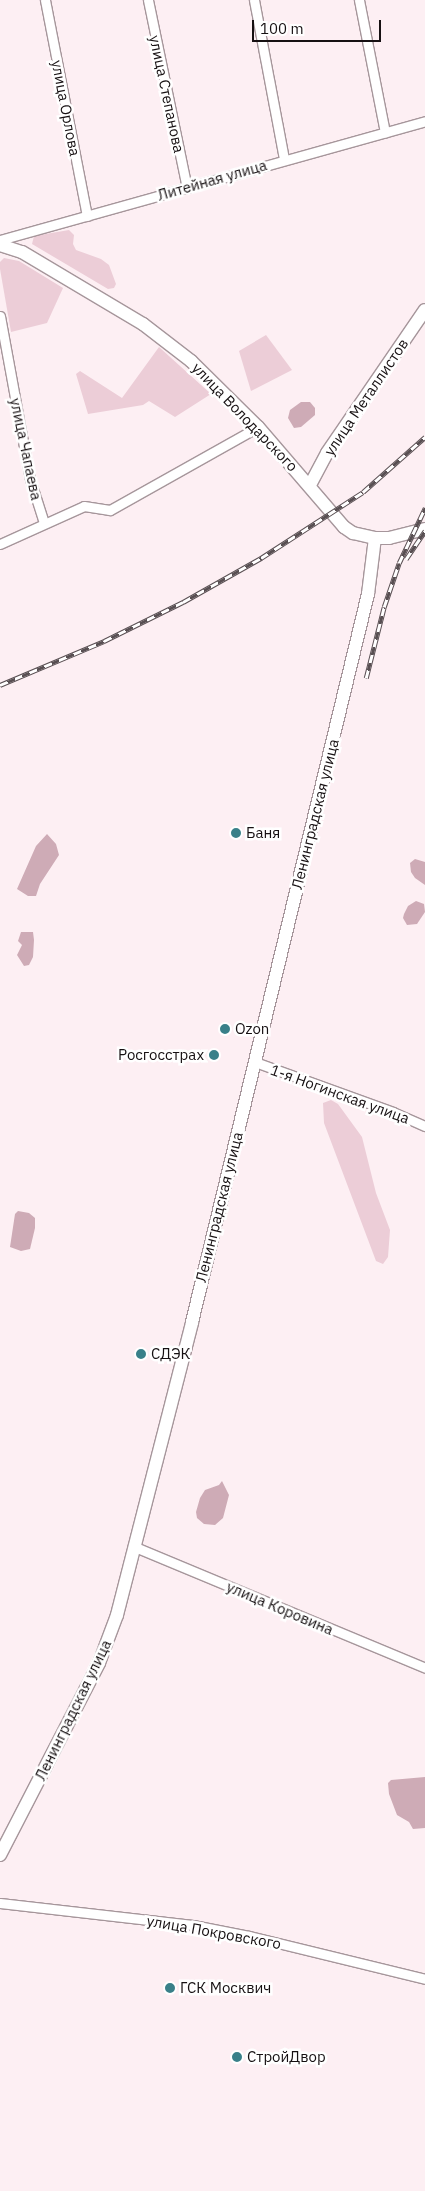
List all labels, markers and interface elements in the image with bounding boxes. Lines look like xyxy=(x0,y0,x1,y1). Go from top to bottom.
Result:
scale bar xyxy=(255,10,384,42)
text: 100 m xyxy=(260,19,304,38)
street label: улица Степанова xyxy=(146,34,188,154)
street label: улица Орлова xyxy=(48,58,84,158)
street label: Литейная улица xyxy=(155,156,269,204)
street label: улица Металлистов xyxy=(320,335,412,459)
street label: улица Володарского xyxy=(188,359,302,475)
street label: улица Чапаева xyxy=(6,396,46,502)
street label: Ленинградская улица xyxy=(288,737,342,891)
place label: Баня xyxy=(246,824,280,842)
marker: Баня xyxy=(230,827,242,839)
place label: Ozon xyxy=(235,1020,269,1038)
marker: Ozon xyxy=(219,1023,231,1035)
place label: Росгосстрах xyxy=(118,1046,204,1064)
marker: Росгосстрах xyxy=(208,1049,220,1061)
street label: 1-я Ногинская улица xyxy=(268,1060,412,1128)
street label: Ленинградская улица xyxy=(192,1130,246,1284)
place label: СДЭК xyxy=(151,1345,191,1363)
marker: СДЭК xyxy=(135,1348,147,1360)
street label: улица Коровина xyxy=(224,1577,336,1639)
street label: Ленинградская улица xyxy=(31,1637,115,1783)
street label: улица Покровского xyxy=(145,1911,283,1953)
place label: ГСК Москвич xyxy=(180,1979,271,1997)
marker: ГСК Москвич xyxy=(164,1982,176,1994)
place label: СтройДвор xyxy=(247,2048,326,2066)
marker: СтройДвор xyxy=(231,2051,243,2063)

